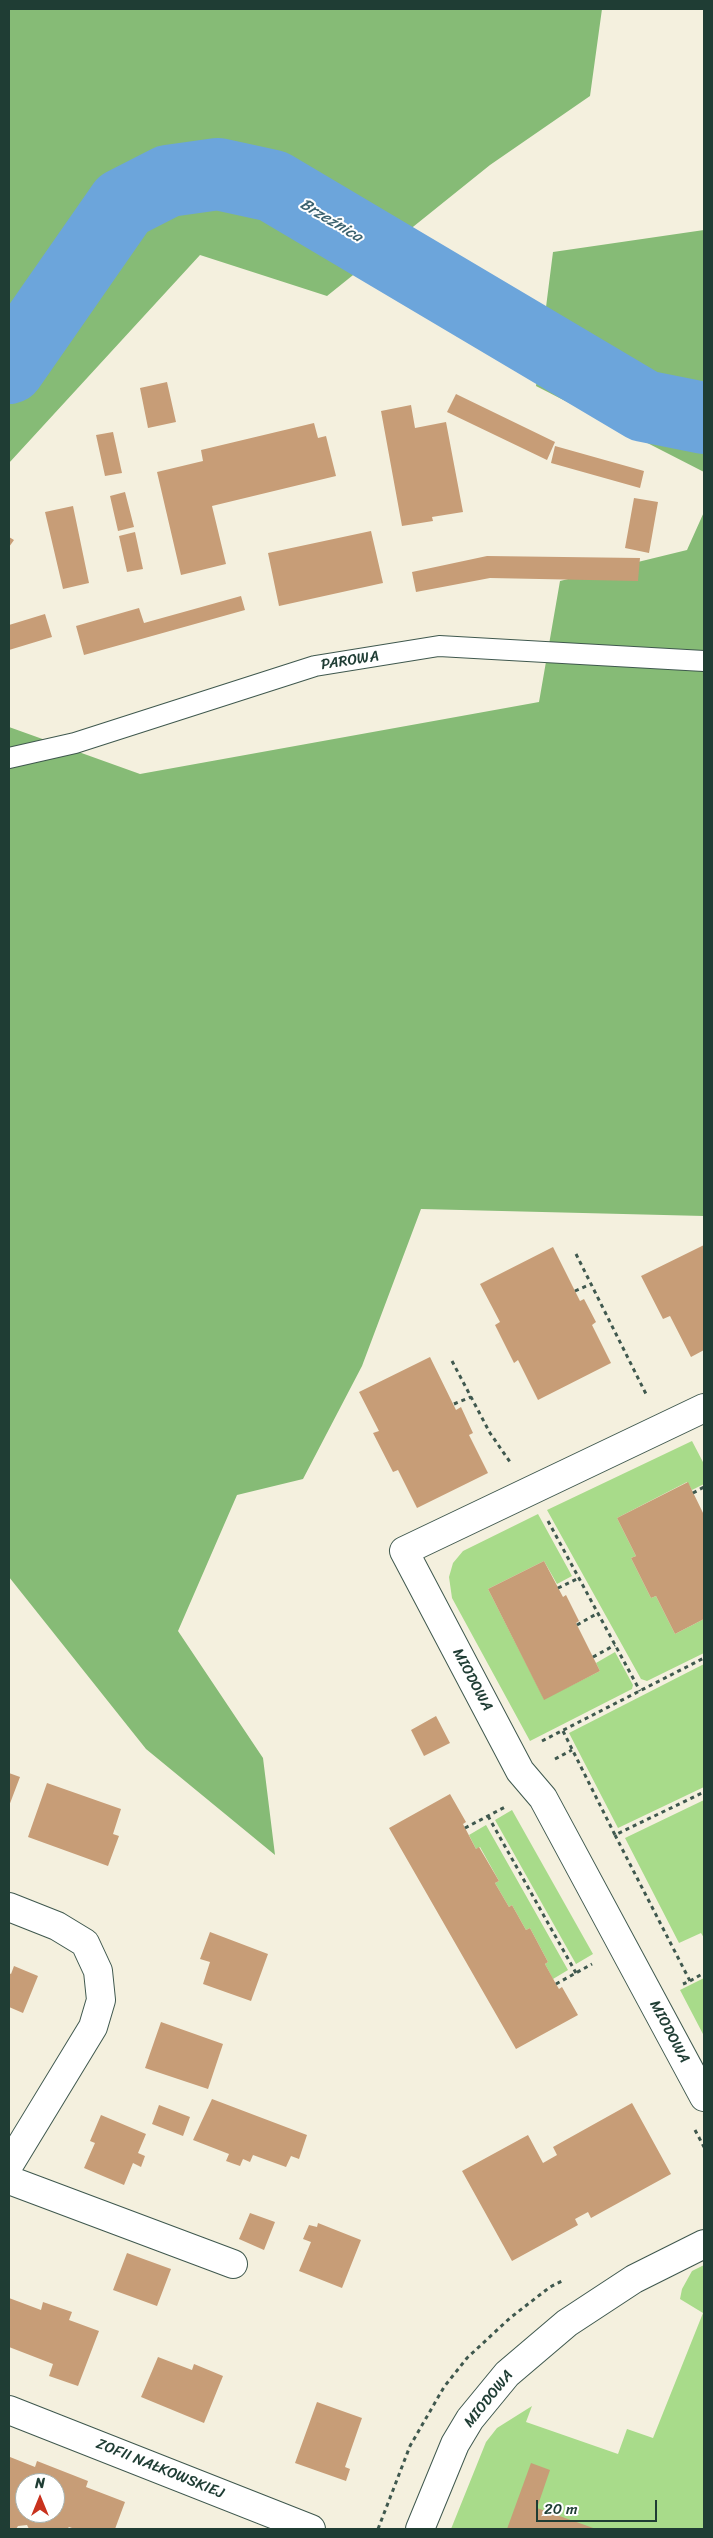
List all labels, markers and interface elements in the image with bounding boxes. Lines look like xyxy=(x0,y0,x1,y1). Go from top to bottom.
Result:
water label: Brzeźnica xyxy=(296,195,366,247)
street label: PAROWA xyxy=(320,648,380,674)
street label: MIODOWA xyxy=(448,1646,496,1714)
street label: MIODOWA xyxy=(645,1998,693,2066)
street label: MIODOWA xyxy=(460,2367,518,2431)
street label: ZOFII NAŁKOWSKIEJ xyxy=(93,2435,227,2503)
text: N xyxy=(35,2471,45,2496)
north arrow xyxy=(15,2473,65,2523)
scale bar xyxy=(538,2490,659,2522)
text: 20 m xyxy=(544,2496,578,2522)

